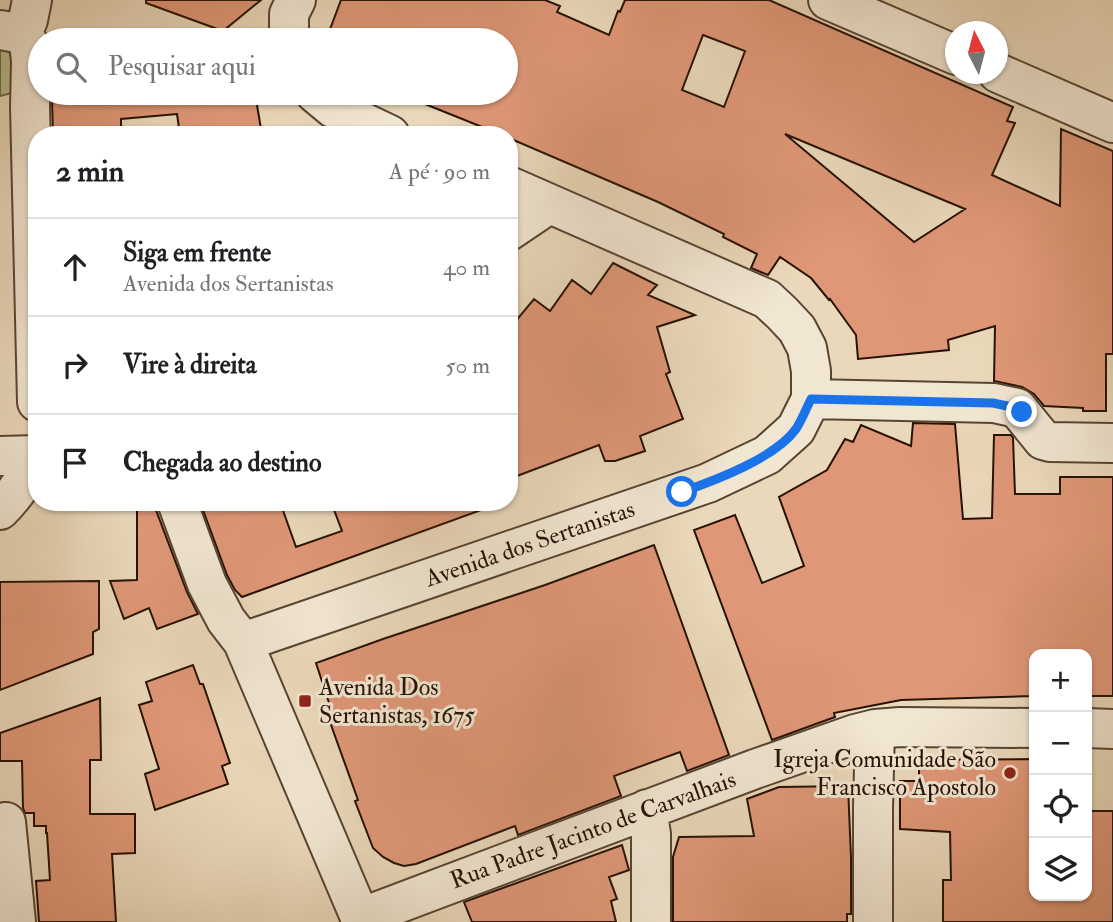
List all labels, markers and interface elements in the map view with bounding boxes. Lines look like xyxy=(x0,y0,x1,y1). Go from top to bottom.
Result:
north arrow xyxy=(945,21,1008,84)
search box xyxy=(28,28,518,105)
icon: search xyxy=(52,48,90,86)
text: Pesquisar aqui xyxy=(108,51,256,83)
text: 2 min xyxy=(56,153,124,190)
text: A pé · 90 m xyxy=(389,157,490,186)
text: Siga em frente xyxy=(123,237,271,269)
icon: ahead xyxy=(56,248,94,286)
text: 40 m xyxy=(443,253,490,282)
text: Avenida dos Sertanistas xyxy=(123,269,334,298)
icon: right xyxy=(56,346,94,384)
text: Vire à direita xyxy=(123,349,256,381)
text: 50 m xyxy=(446,351,490,380)
route end xyxy=(1006,396,1037,427)
icon: arrive xyxy=(56,444,94,482)
text: Chegada ao destino xyxy=(123,447,321,479)
route start xyxy=(666,476,697,507)
street label: Avenida dos Sertanistas xyxy=(420,494,639,595)
map controls xyxy=(1029,649,1092,901)
button: + xyxy=(1029,649,1092,712)
place label: Avenida Dos Sertanistas, 1675 xyxy=(318,672,475,731)
marker: Avenida Dos Sertanistas, 1675 xyxy=(297,693,313,709)
button: − xyxy=(1029,712,1092,775)
place label: Igreja Comunidade São Francisco Apostolo xyxy=(773,744,996,803)
street label: Rua Padre Jacinto de Carvalhais xyxy=(446,764,740,896)
marker: Igreja Comunidade São Francisco Apostolo xyxy=(1002,765,1018,781)
button: locate xyxy=(1029,775,1092,838)
button: layers xyxy=(1029,838,1092,901)

